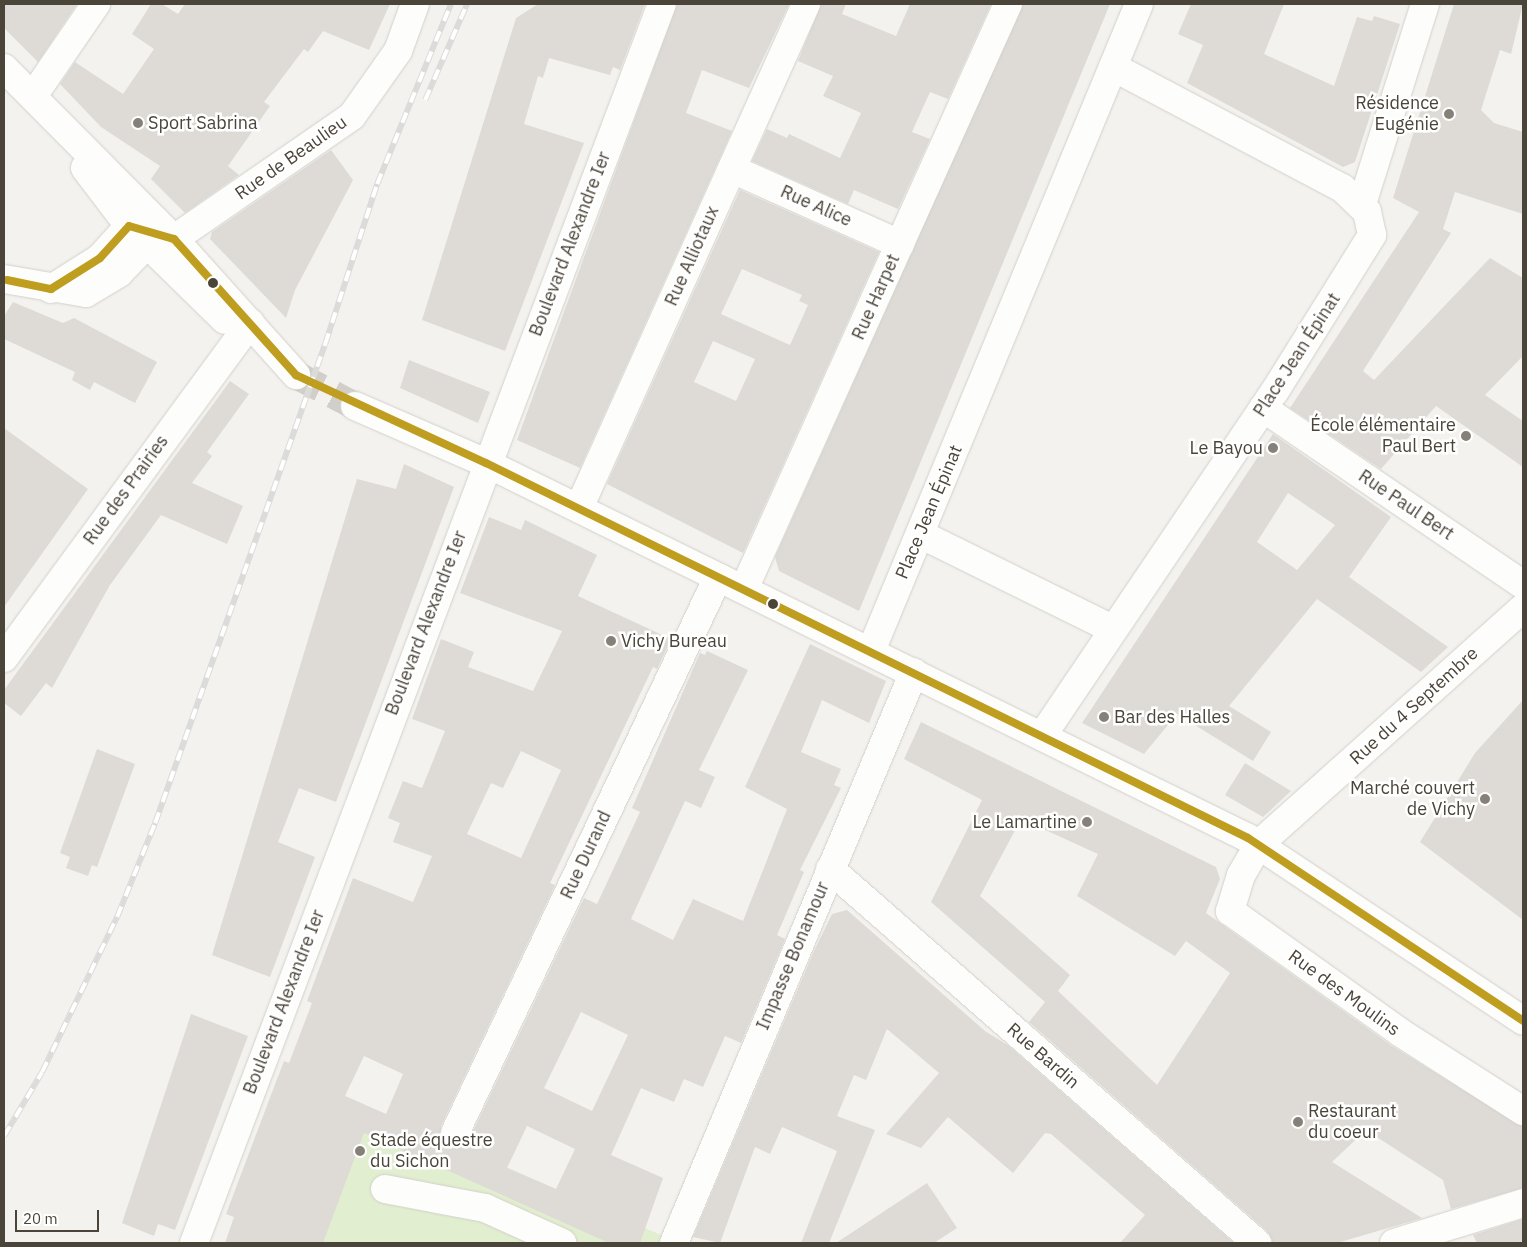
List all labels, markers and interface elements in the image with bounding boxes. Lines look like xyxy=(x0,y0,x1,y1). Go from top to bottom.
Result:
place label: Résidence Eugénie xyxy=(1355,93,1439,136)
marker: Résidence Eugénie xyxy=(1443,108,1455,120)
street label: Rue de Beaulieu xyxy=(231,111,351,205)
place label: Sport Sabrina xyxy=(148,112,258,134)
marker: Sport Sabrina xyxy=(132,117,144,129)
street label: Boulevard Alexandre Ier xyxy=(525,149,615,339)
street label: Rue Alice xyxy=(777,181,855,231)
street label: Rue Alliotaux xyxy=(660,203,724,309)
street label: Rue Harpet xyxy=(848,251,904,343)
unlabelled marker xyxy=(208,278,218,288)
street label: Place Jean Épinat xyxy=(1249,289,1345,421)
place label: École élémentaire Paul Bert xyxy=(1310,415,1456,458)
marker: École élémentaire Paul Bert xyxy=(1460,430,1472,442)
street label: Rue des Prairies xyxy=(79,431,173,549)
place label: Le Bayou xyxy=(1190,437,1263,459)
street label: Place Jean Épinat xyxy=(891,442,967,582)
marker: Le Bayou xyxy=(1267,442,1279,454)
street label: Rue Paul Bert xyxy=(1354,465,1458,545)
street label: Boulevard Alexandre Ier xyxy=(381,528,471,718)
unlabelled marker xyxy=(768,599,778,609)
place label: Vichy Bureau xyxy=(621,630,727,652)
marker: Vichy Bureau xyxy=(605,635,617,647)
street label: Rue du 4 Septembre xyxy=(1345,643,1483,769)
place label: Bar des Halles xyxy=(1114,706,1230,728)
marker: Bar des Halles xyxy=(1098,711,1110,723)
place label: Marché couvert de Vichy xyxy=(1350,778,1475,821)
marker: Marché couvert de Vichy xyxy=(1479,793,1491,805)
street label: Rue Durand xyxy=(556,807,616,903)
place label: Le Lamartine xyxy=(972,811,1077,833)
marker: Le Lamartine xyxy=(1081,816,1093,828)
street label: Impasse Bonamour xyxy=(752,879,834,1033)
street label: Boulevard Alexandre Ier xyxy=(239,907,329,1097)
street label: Rue des Moulins xyxy=(1284,945,1404,1041)
street label: Rue Bardin xyxy=(1002,1019,1084,1093)
place label: Restaurant du coeur xyxy=(1308,1101,1397,1144)
marker: Restaurant du coeur xyxy=(1292,1116,1304,1128)
place label: Stade équestre du Sichon xyxy=(370,1130,493,1172)
marker: Stade équestre du Sichon xyxy=(354,1145,366,1157)
scale bar xyxy=(18,1200,101,1232)
text: 20 m xyxy=(23,1209,58,1228)

